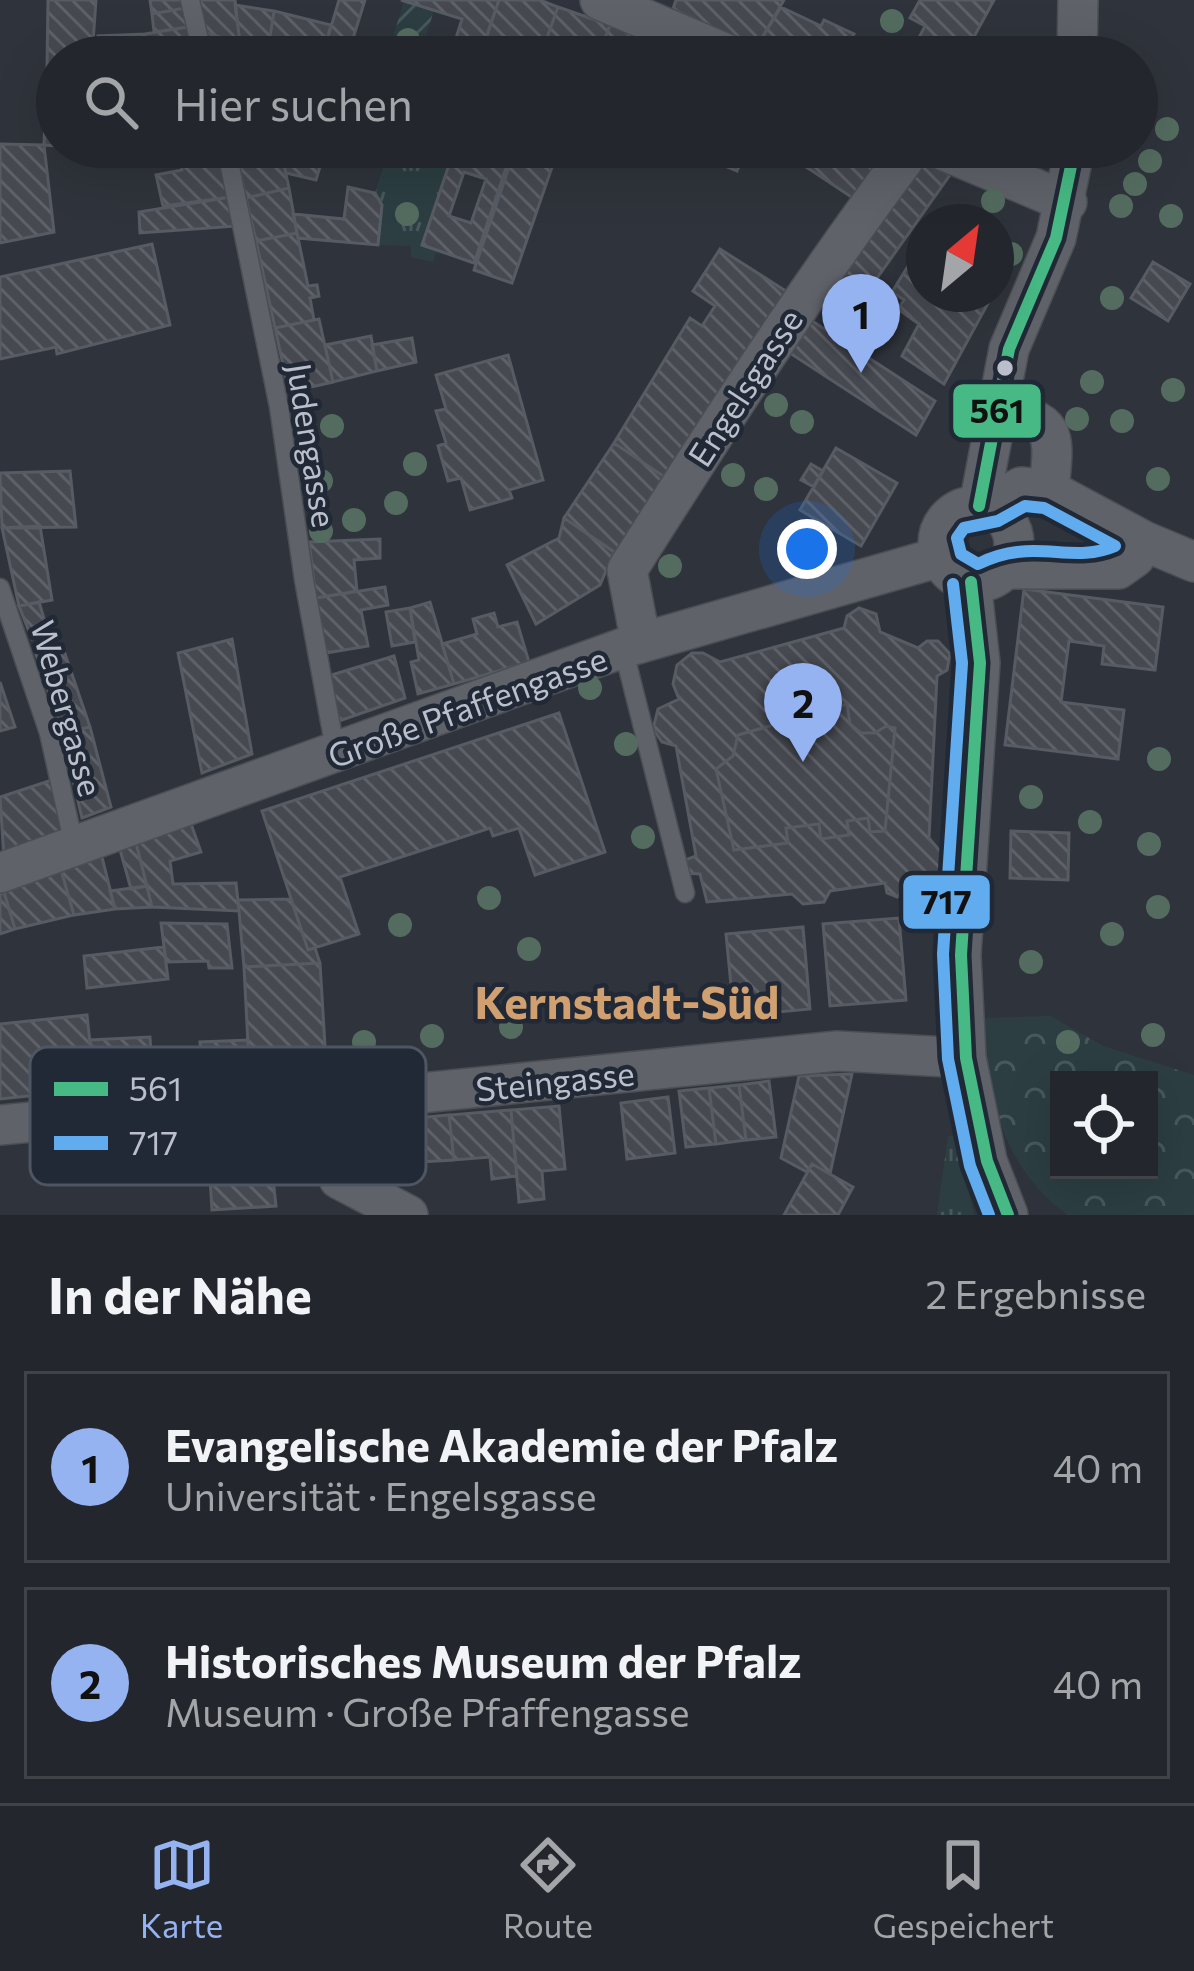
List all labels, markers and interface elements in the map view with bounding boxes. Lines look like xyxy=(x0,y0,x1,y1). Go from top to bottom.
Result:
search box xyxy=(36,36,1158,168)
icon: search xyxy=(78,69,144,135)
text: Hier suchen xyxy=(174,75,413,130)
north arrow xyxy=(906,204,1014,312)
pin: 1 xyxy=(822,274,900,373)
street label: Engelsgasse xyxy=(678,301,810,473)
unlabelled marker xyxy=(994,357,1016,379)
street label: Judengasse xyxy=(280,360,346,530)
line badge: 561 xyxy=(951,382,1043,440)
text: 561 xyxy=(970,389,1024,430)
your location xyxy=(777,519,837,579)
street label: Webergasse xyxy=(23,615,113,801)
street label: Große Pfaffengasse xyxy=(322,636,612,776)
pin: 2 xyxy=(764,663,842,762)
line badge: 717 xyxy=(901,873,992,931)
text: 717 xyxy=(920,880,972,921)
district label: Kernstadt-Süd xyxy=(475,973,779,1028)
legend xyxy=(30,1047,426,1185)
street label: Steingasse xyxy=(474,1051,636,1109)
text: 561 xyxy=(129,1067,182,1108)
map controls xyxy=(1050,1071,1158,1179)
button: locate xyxy=(1050,1071,1158,1179)
text: 717 xyxy=(129,1121,178,1162)
text: In der Nähe xyxy=(48,1262,312,1325)
text: 2 Ergebnisse xyxy=(925,1269,1146,1317)
text: Evangelische Akademie der Pfalz xyxy=(165,1416,838,1471)
text: 1 xyxy=(81,1443,99,1491)
text: 40 m xyxy=(1053,1443,1143,1491)
text: Universität · Engelsgasse xyxy=(165,1471,597,1519)
text: Historisches Museum der Pfalz xyxy=(165,1632,801,1687)
text: 2 xyxy=(79,1659,101,1707)
text: 40 m xyxy=(1053,1659,1143,1707)
text: Museum · Große Pfaffengasse xyxy=(165,1687,690,1735)
tab: Karte xyxy=(140,1832,223,1945)
tab: Route xyxy=(503,1832,593,1945)
tab: Gespeichert xyxy=(873,1832,1054,1945)

